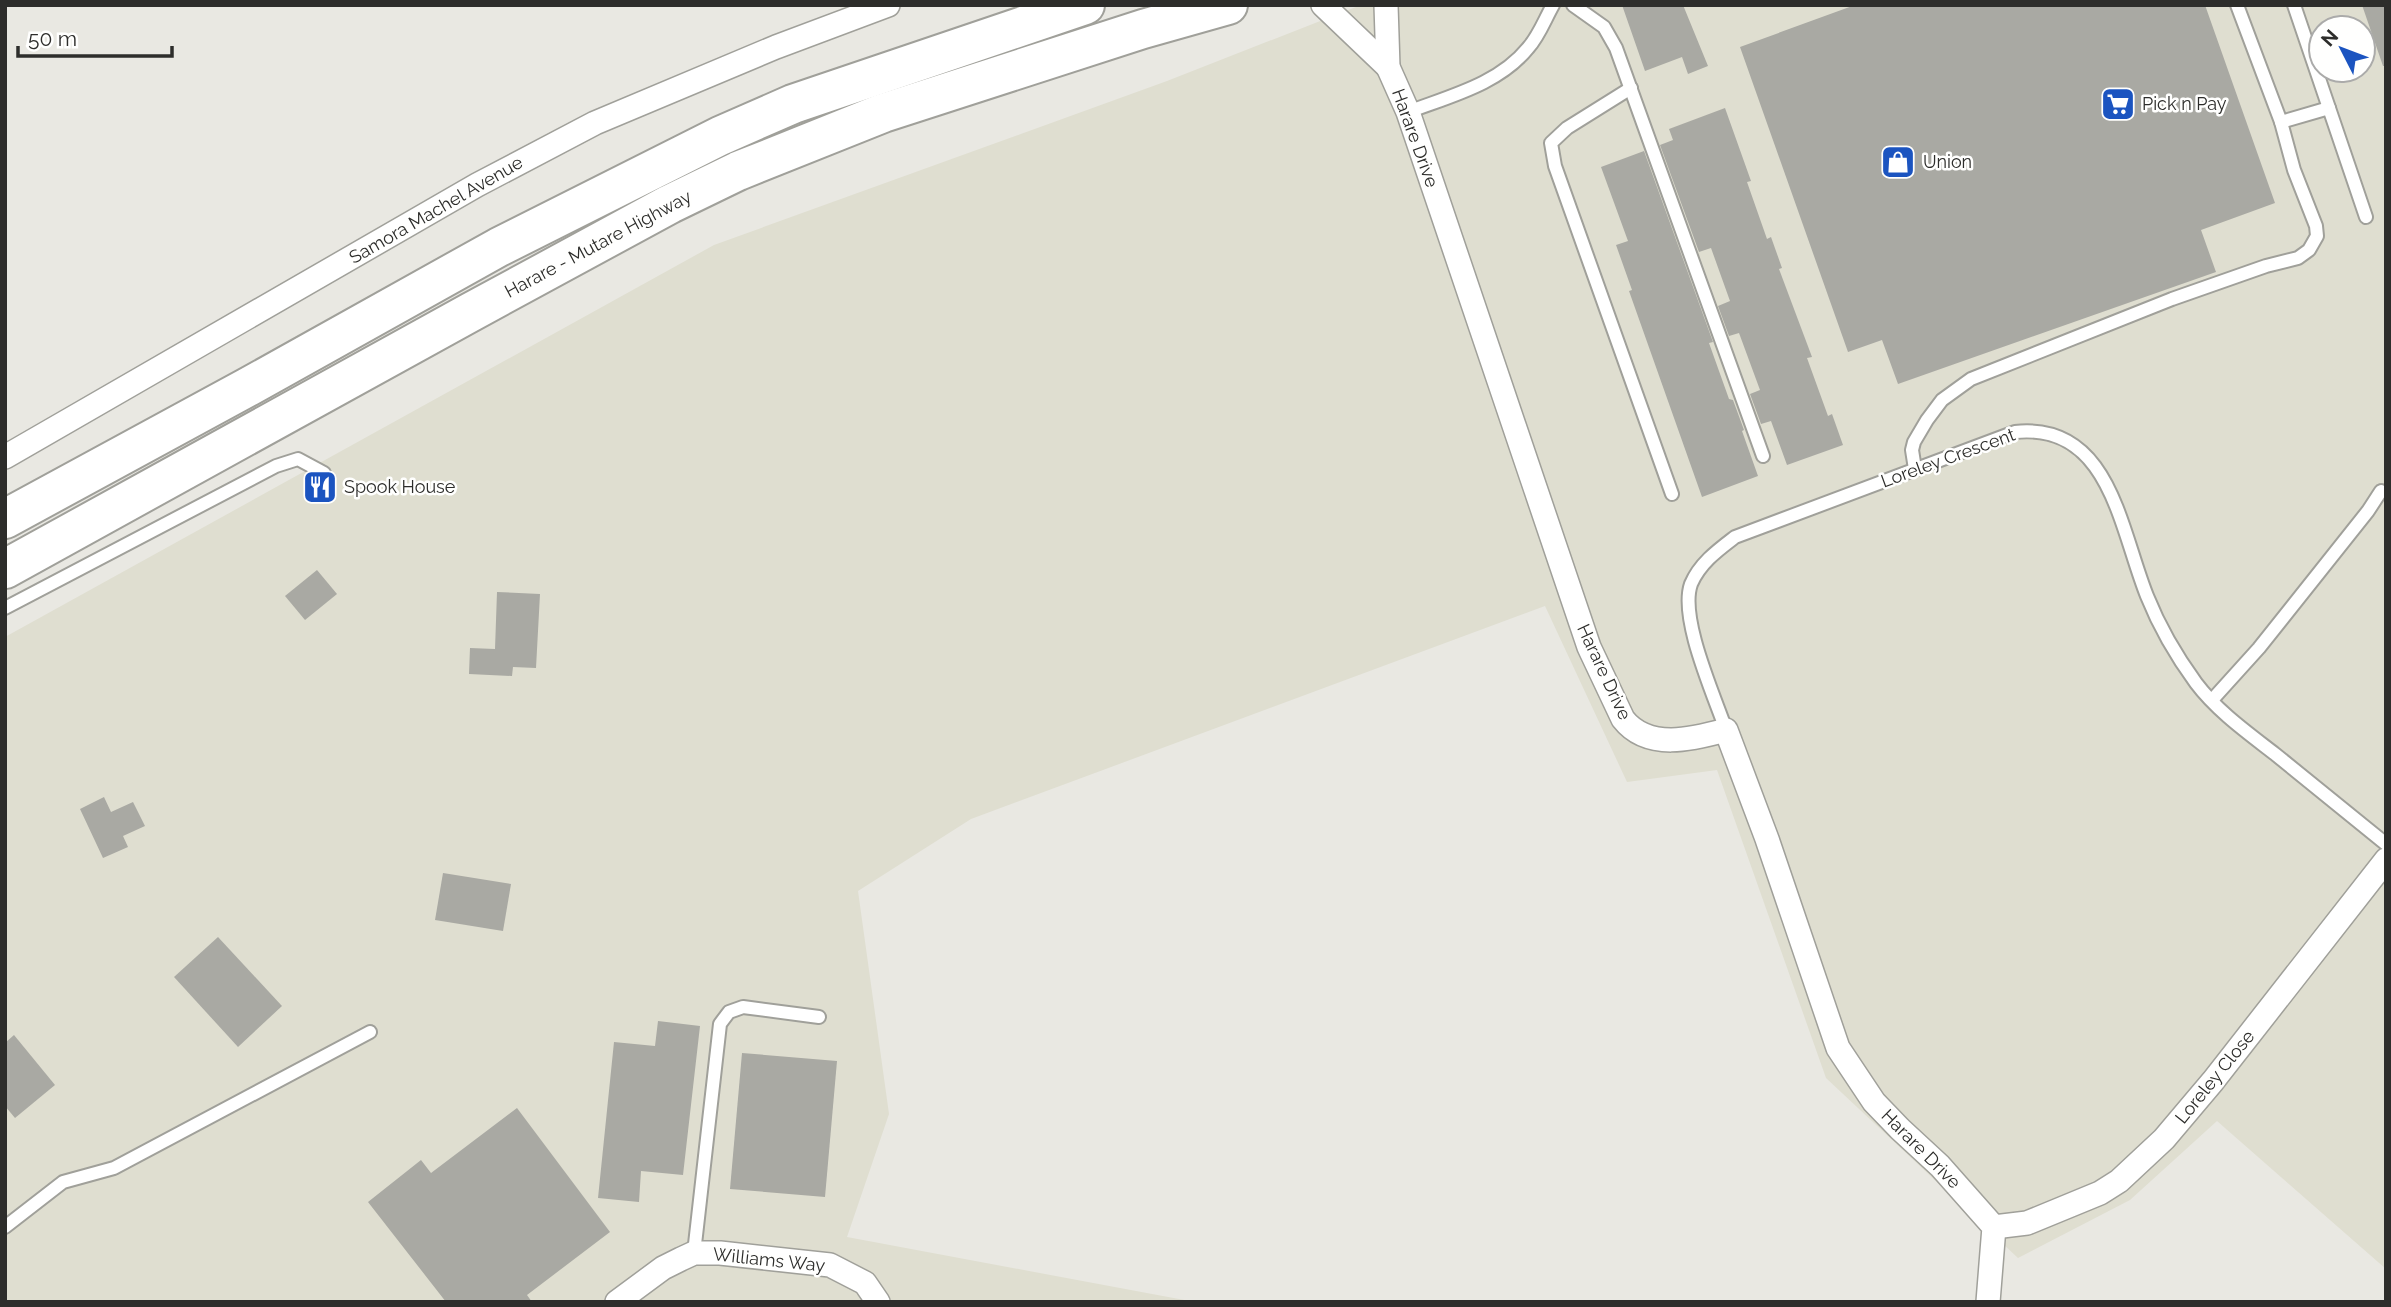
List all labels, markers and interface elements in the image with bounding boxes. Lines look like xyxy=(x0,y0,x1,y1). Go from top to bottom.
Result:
scale bar xyxy=(18,14,172,58)
north arrow xyxy=(2307,14,2377,84)
text: N xyxy=(2316,25,2342,50)
text: 50 m xyxy=(28,26,77,51)
supermarket icon: Pick n Pay xyxy=(2099,85,2137,123)
street label: Harare Drive xyxy=(1388,86,1443,190)
place label: Pick n Pay xyxy=(2142,93,2227,114)
shop icon: Union xyxy=(1879,143,1917,181)
street label: Samora Machel Avenue xyxy=(345,151,527,268)
place label: Union xyxy=(1923,151,1972,172)
street label: Harare - Mutare Highway xyxy=(501,185,695,302)
street label: Loreley Crescent xyxy=(1878,424,2018,492)
restaurant icon: Spook House xyxy=(301,468,339,506)
place label: Spook House xyxy=(344,476,456,497)
street label: Harare Drive xyxy=(1573,621,1636,723)
street label: Loreley Close xyxy=(2171,1025,2259,1128)
street label: Harare Drive xyxy=(1877,1105,1966,1193)
street label: Williams Way xyxy=(712,1243,826,1276)

